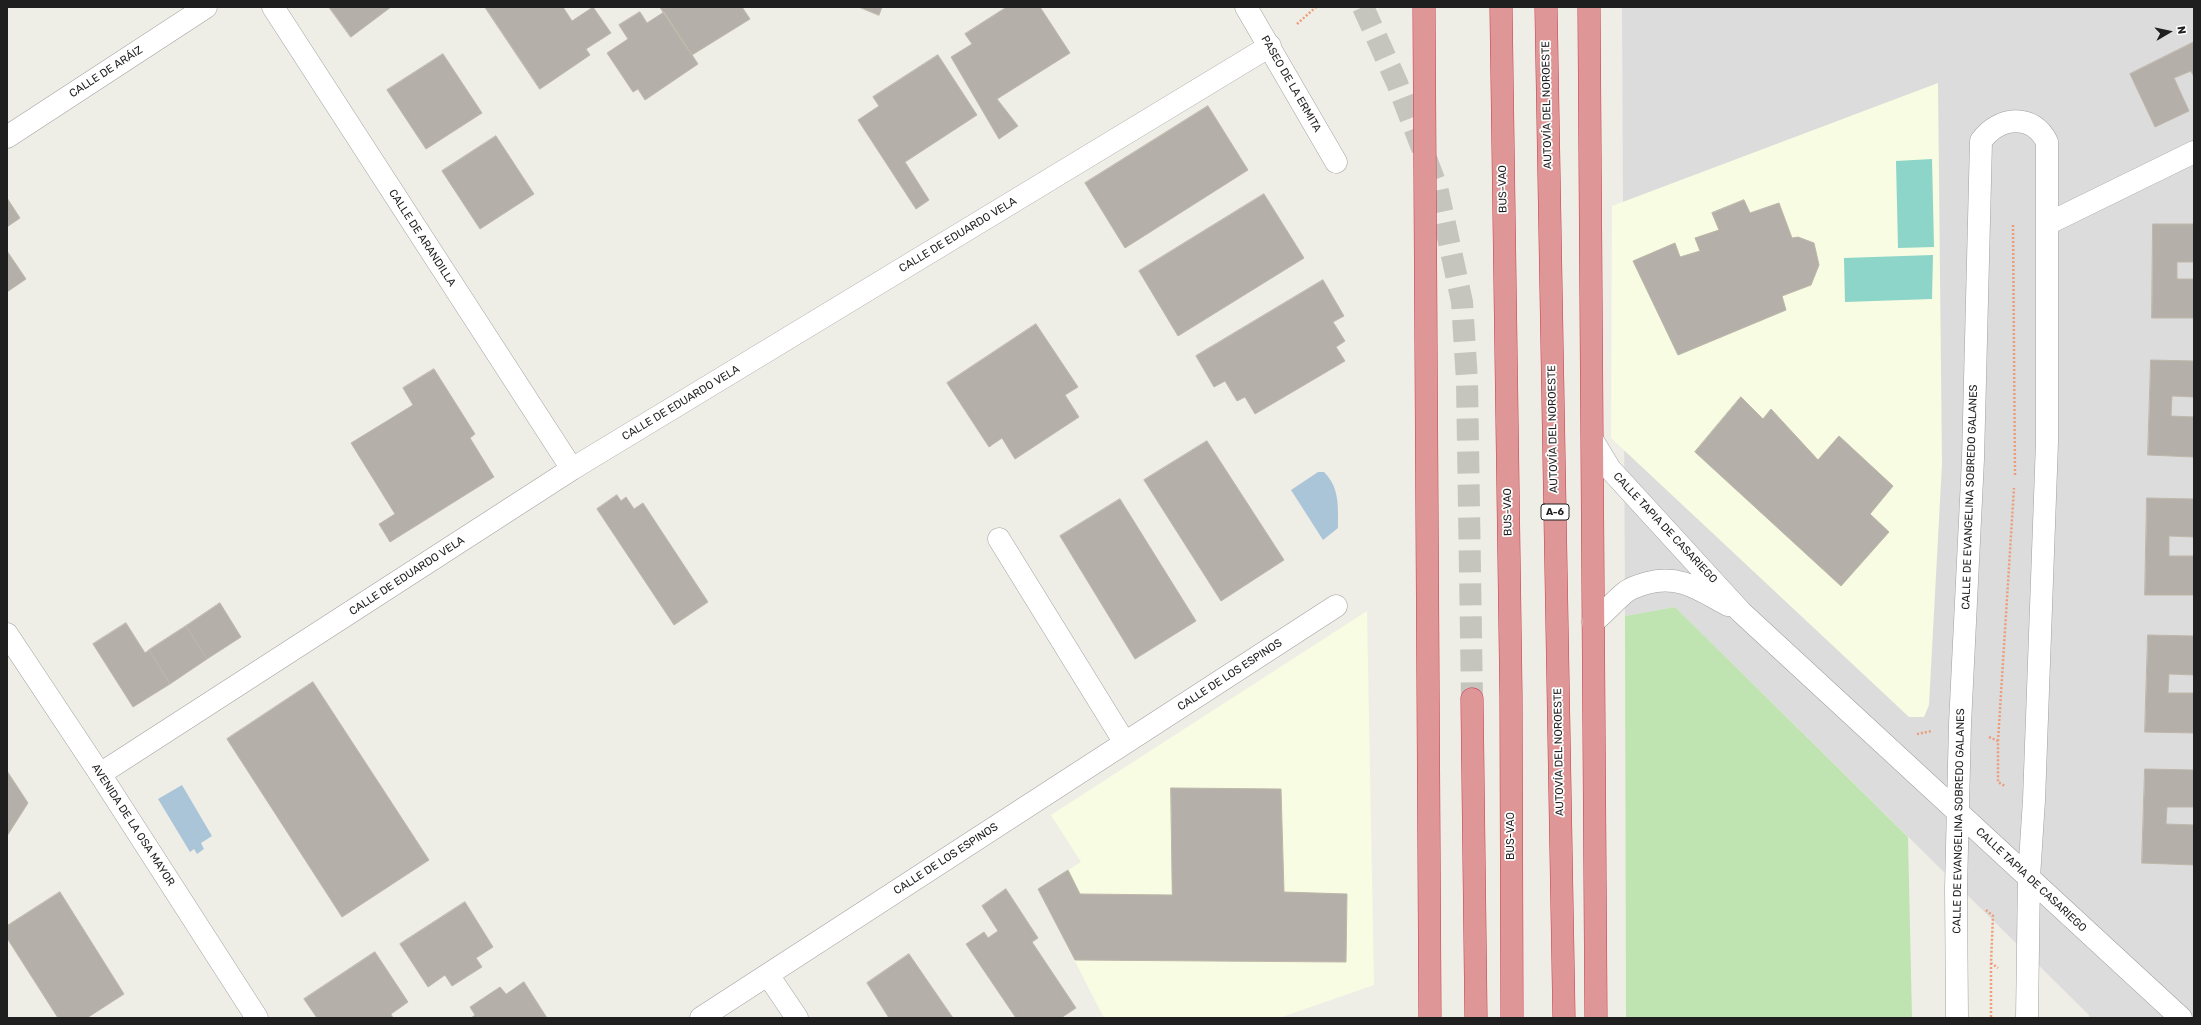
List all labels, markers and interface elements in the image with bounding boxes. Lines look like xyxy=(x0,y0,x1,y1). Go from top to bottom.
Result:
north arrow xyxy=(2149,12,2189,52)
text: N xyxy=(2174,25,2188,35)
street label: PASEO DE LA ERMITA xyxy=(1258,33,1324,135)
street label: AUTOVÍA DEL NOROESTE xyxy=(1539,41,1555,169)
street label: CALLE DE ARÁIZ xyxy=(67,43,145,101)
street label: BUS-VAO xyxy=(1496,165,1510,213)
street label: CALLE DE ARANDILLA xyxy=(386,187,458,289)
street label: CALLE DE EDUARDO VELA xyxy=(897,195,1019,275)
street label: CALLE DE EDUARDO VELA xyxy=(620,363,742,443)
street label: AUTOVÍA DEL NOROESTE xyxy=(1545,365,1561,493)
street label: CALLE DE EVANGELINA SOBREDO GALANES xyxy=(1959,384,1981,610)
street label: CALLE TAPIA DE CASARIEGO xyxy=(1610,470,1720,586)
street label: BUS-VAO xyxy=(1501,488,1515,536)
road number: A-6 xyxy=(1541,504,1569,520)
street label: CALLE DE EDUARDO VELA xyxy=(347,534,467,618)
street label: CALLE DE LOS ESPINOS xyxy=(1175,636,1285,714)
street label: AUTOVÍA DEL NOROESTE xyxy=(1551,688,1567,816)
street label: CALLE DE EVANGELINA SOBREDO GALANES xyxy=(1950,708,1968,934)
street label: AVENIDA DE LA OSA MAYOR xyxy=(89,761,177,889)
street label: BUS-VAO xyxy=(1504,812,1518,860)
street label: CALLE DE LOS ESPINOS xyxy=(891,820,1001,898)
street label: CALLE TAPIA DE CASARIEGO xyxy=(1973,825,2089,935)

